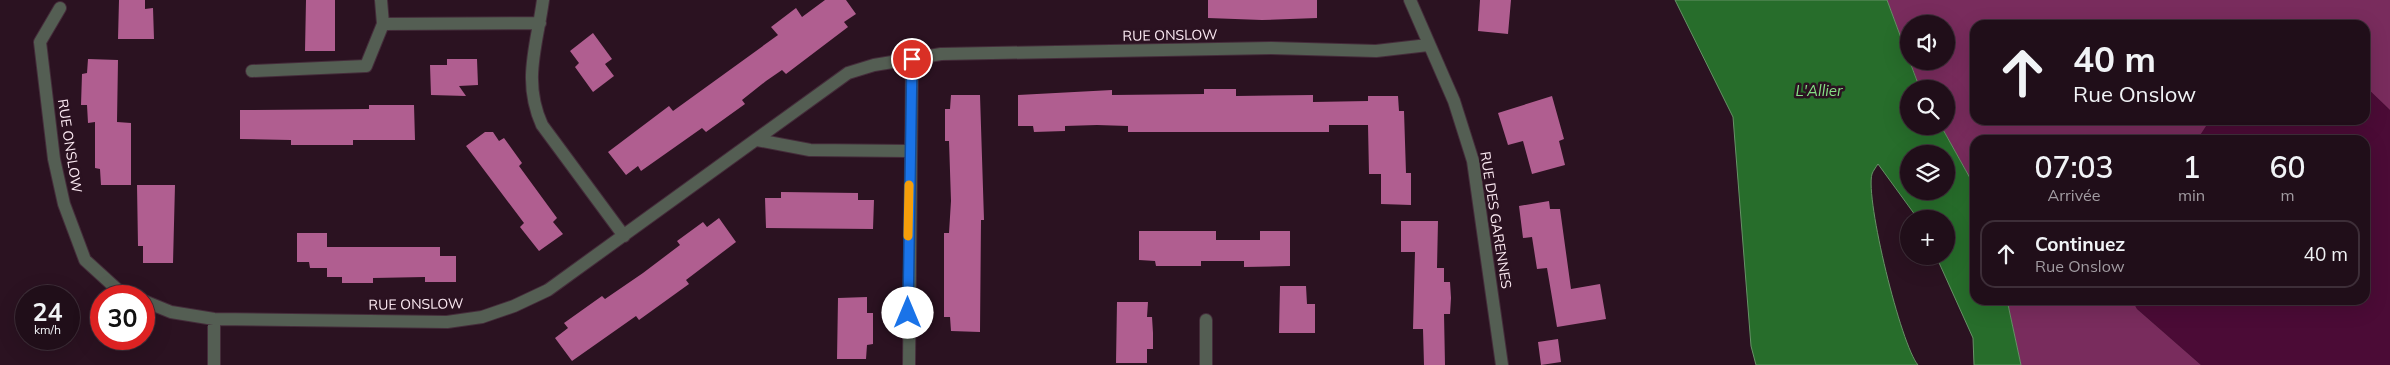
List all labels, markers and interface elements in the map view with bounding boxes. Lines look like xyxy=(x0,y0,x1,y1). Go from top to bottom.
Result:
map controls xyxy=(1900,15,1955,265)
button: sound xyxy=(1900,15,1955,70)
street label: RUE ONSLOW xyxy=(1122,25,1218,45)
text: 40 m xyxy=(2073,37,2156,81)
pin xyxy=(891,38,933,80)
icon: ahead xyxy=(1990,40,2055,105)
icon: arrive xyxy=(898,45,926,73)
button: search xyxy=(1900,80,1955,135)
text: Rue Onslow xyxy=(2073,80,2196,108)
water label: L'Allier xyxy=(1796,81,1843,100)
street label: RUE ONSLOW xyxy=(54,98,86,195)
button: layers xyxy=(1900,145,1955,200)
text: 07:03 xyxy=(2034,148,2114,186)
text: 1 xyxy=(2183,148,2201,186)
text: 60 xyxy=(2270,148,2306,186)
street label: RUE DES GARENNES xyxy=(1476,150,1516,290)
text: Arrivée xyxy=(2047,185,2100,205)
text: min xyxy=(2178,185,2205,205)
text: m xyxy=(2281,185,2295,205)
button: + xyxy=(1900,210,1955,265)
text: Continuez xyxy=(2035,232,2125,256)
icon: ahead xyxy=(1992,240,2020,268)
text: 40 m xyxy=(2304,242,2348,266)
text: Rue Onslow xyxy=(2035,256,2125,276)
speed limit sign: 30 xyxy=(90,285,155,350)
position arrow xyxy=(881,286,933,338)
street label: RUE ONSLOW xyxy=(368,294,464,314)
text: 24 xyxy=(32,296,63,327)
text: km/h xyxy=(34,322,61,337)

